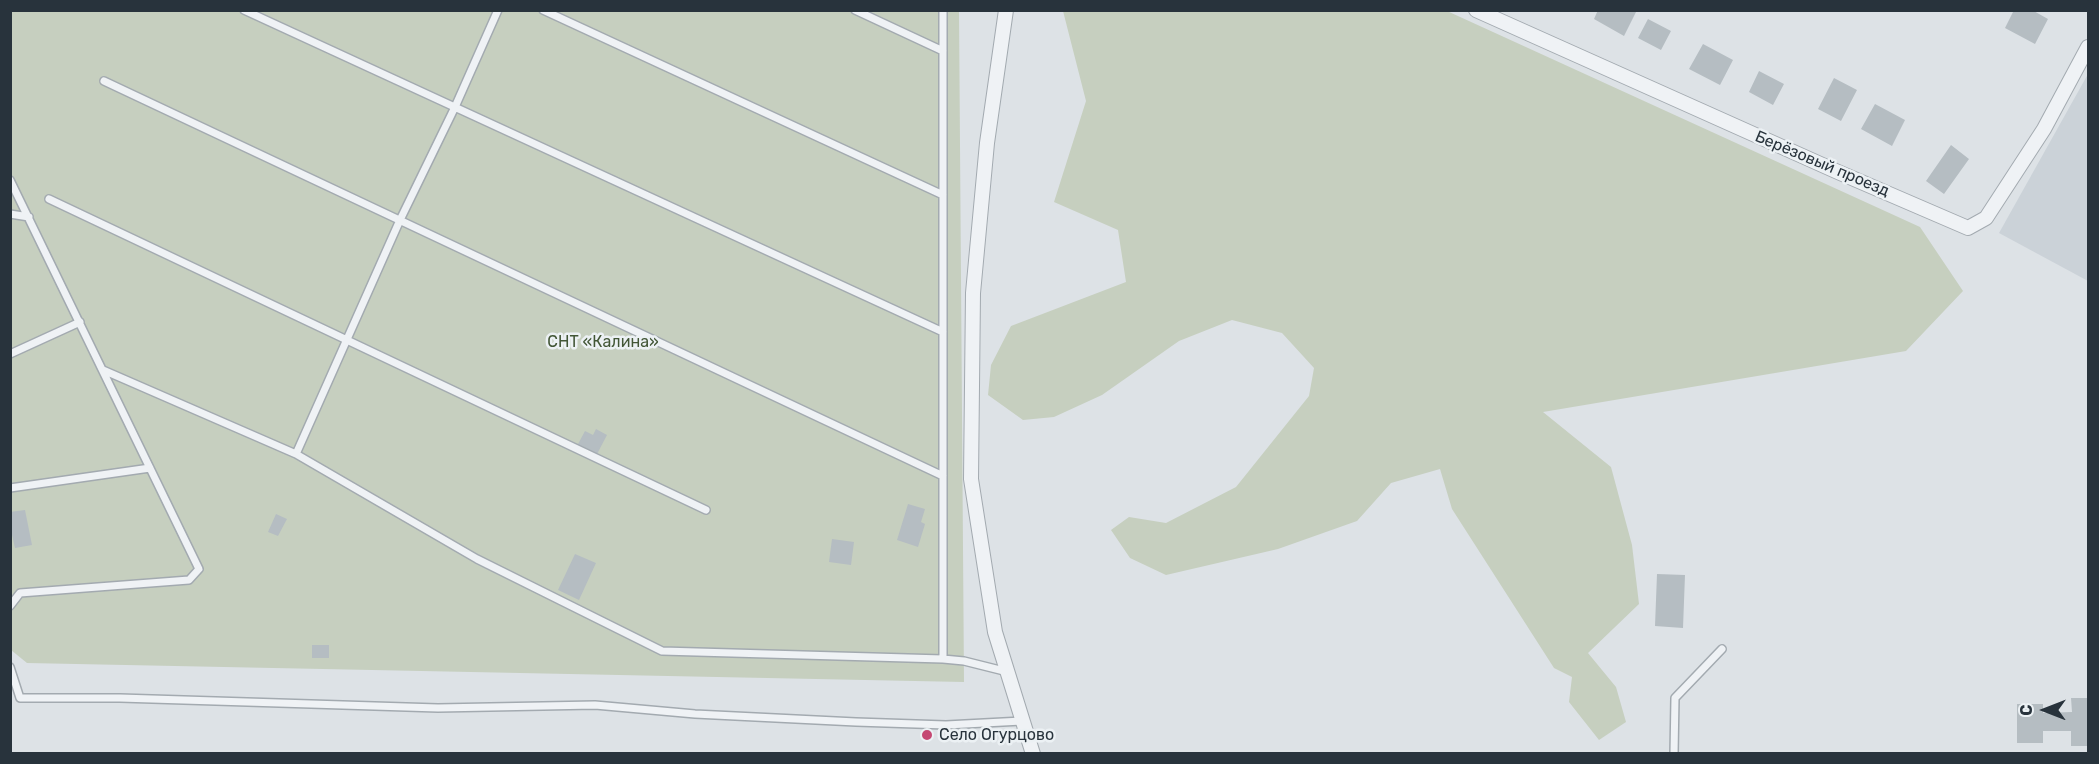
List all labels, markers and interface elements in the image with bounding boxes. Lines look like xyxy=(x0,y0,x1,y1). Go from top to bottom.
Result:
street label: Берёзовый проезд xyxy=(1752,127,1892,201)
park label: СНТ «Калина» xyxy=(547,332,659,352)
north arrow xyxy=(2015,680,2075,740)
text: С xyxy=(2017,704,2036,716)
place label: Село Огурцово xyxy=(939,725,1054,745)
marker: Село Огурцово xyxy=(920,728,934,742)

